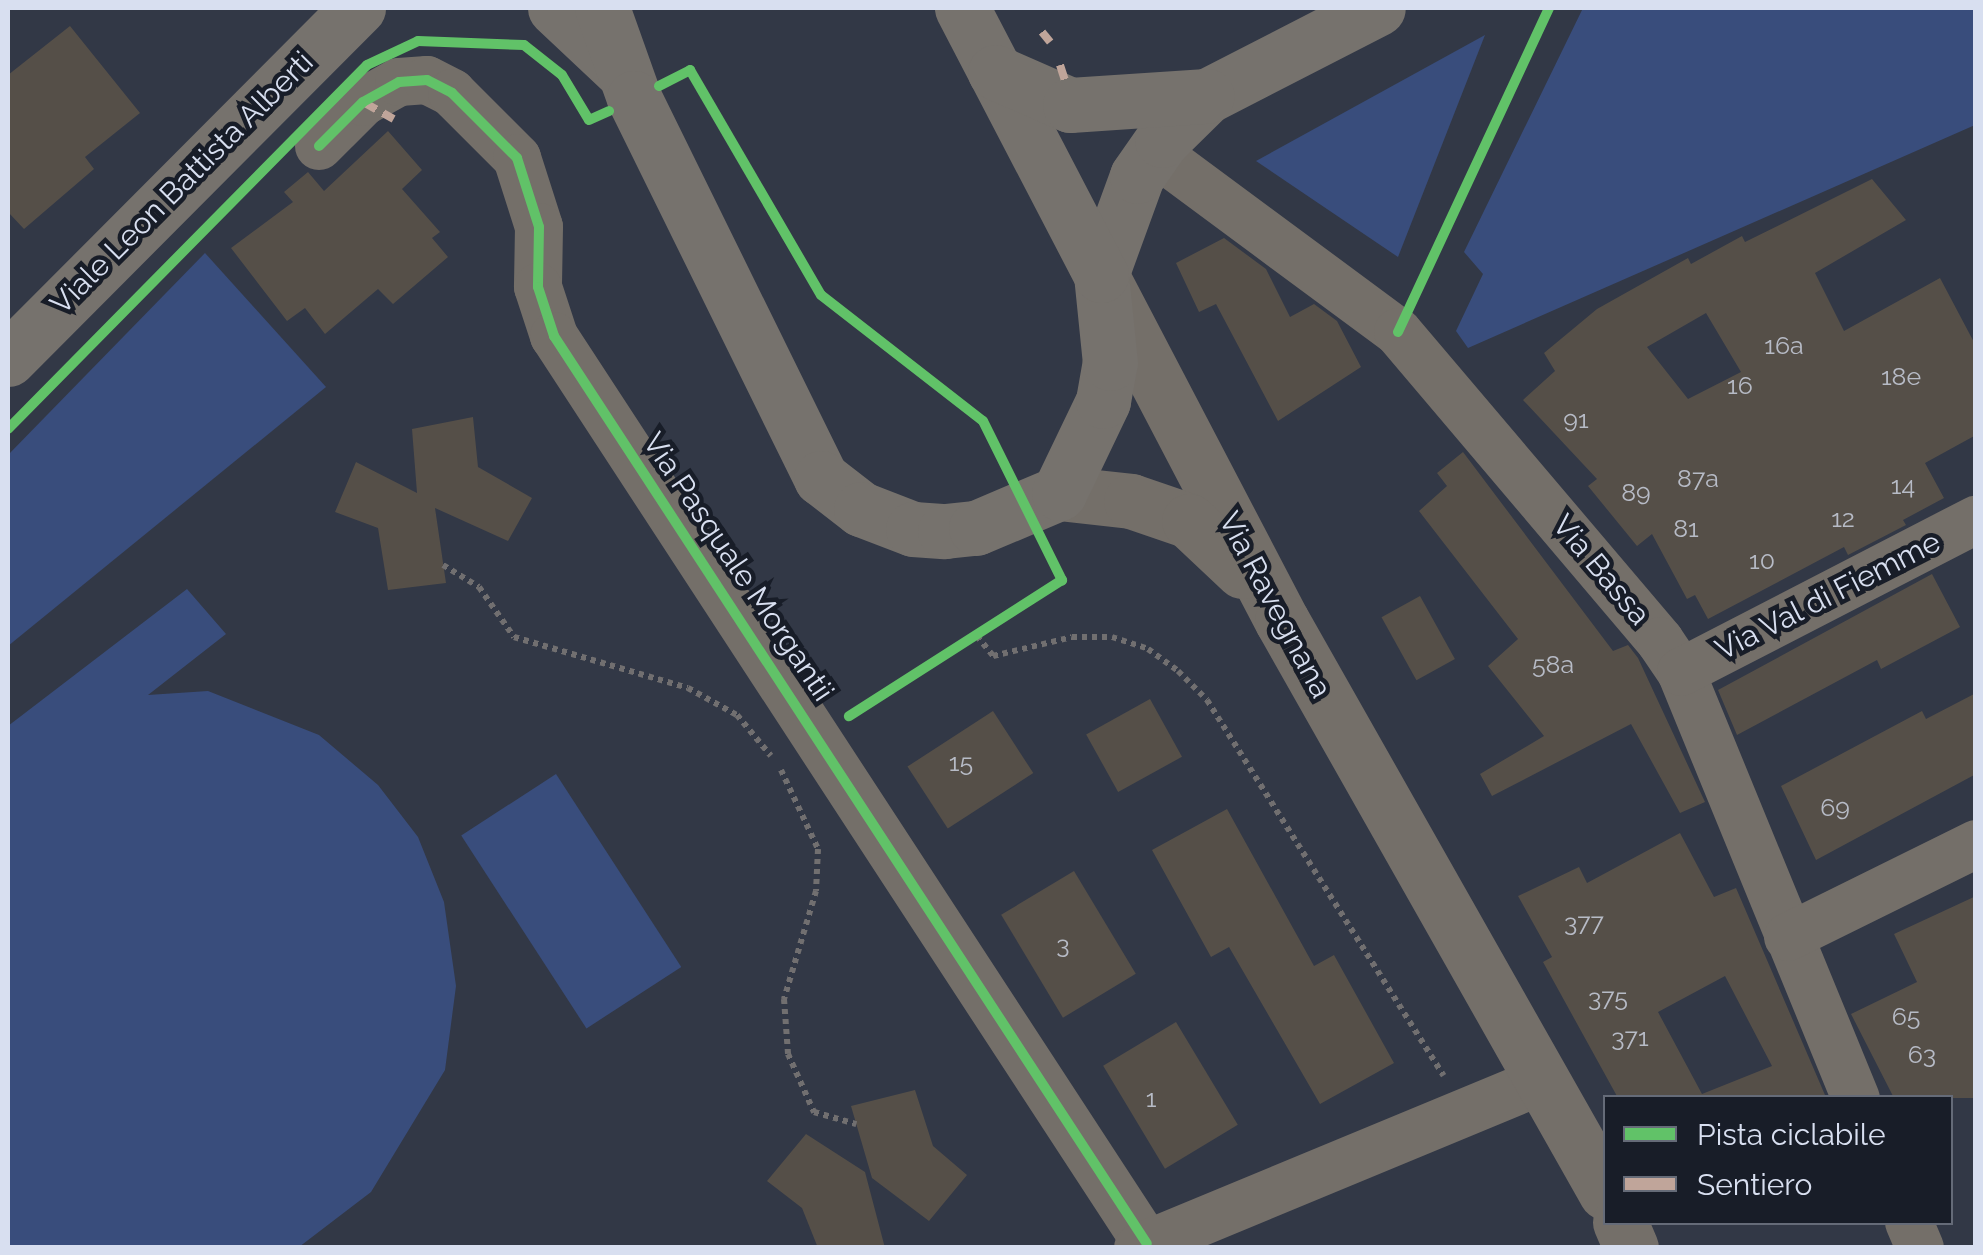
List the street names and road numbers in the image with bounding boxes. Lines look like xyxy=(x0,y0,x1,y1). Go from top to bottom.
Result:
street label: Viale Leon Battista Alberti xyxy=(43,44,321,322)
street label: Via Pasquale Morgantii xyxy=(635,426,841,708)
street label: Via Ravegnana xyxy=(1211,506,1339,704)
street label: Via Bassa xyxy=(1545,508,1657,632)
street label: Via Val di Fiemme xyxy=(1709,523,1947,669)

